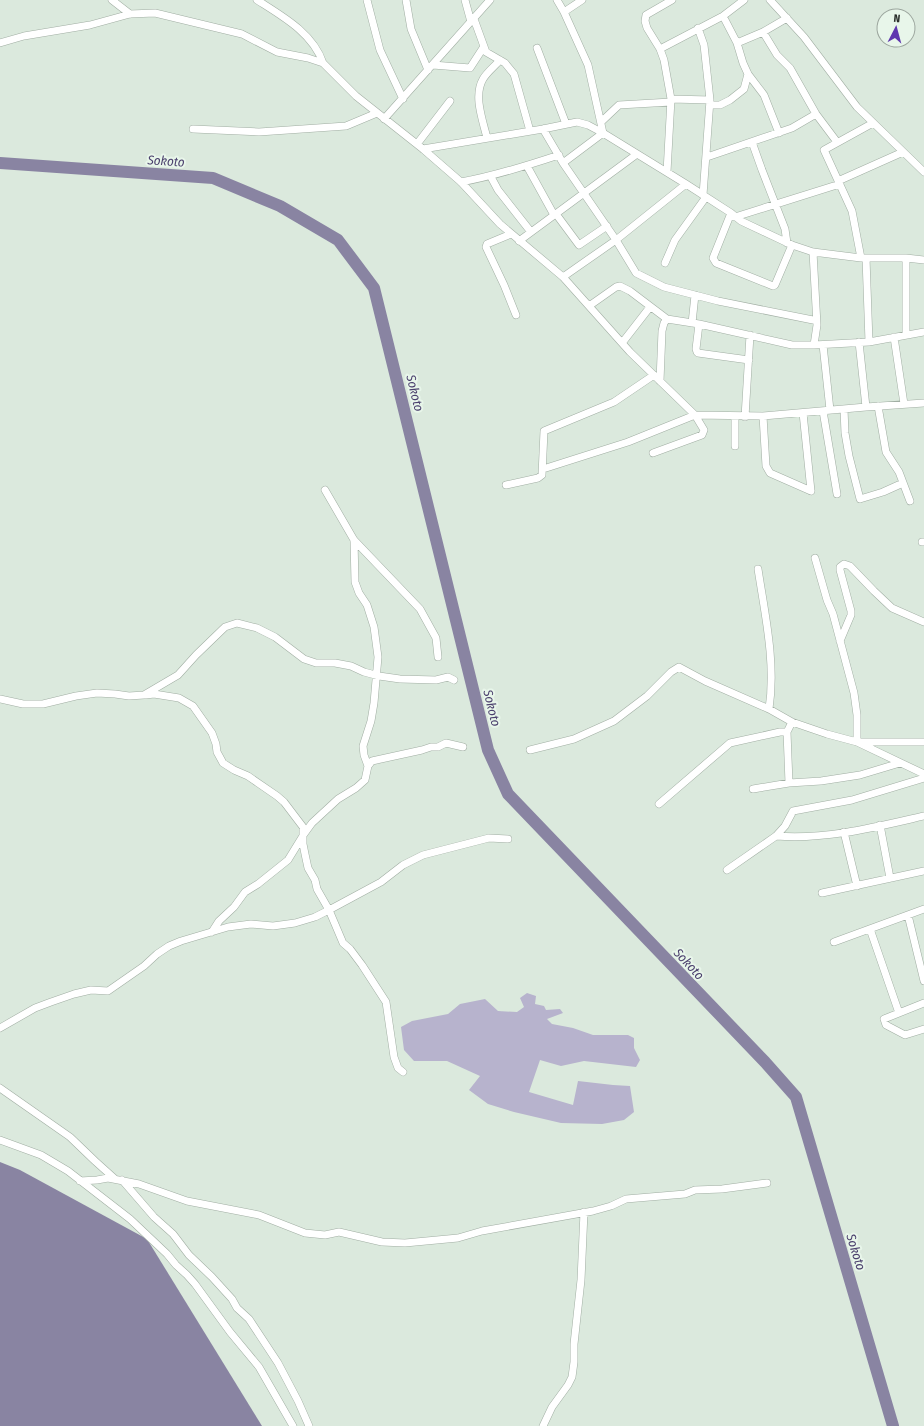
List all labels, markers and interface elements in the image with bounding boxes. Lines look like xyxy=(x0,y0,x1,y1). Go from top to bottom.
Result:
north arrow xyxy=(876,8,916,48)
text: N xyxy=(893,12,901,25)
water label: Sokoto xyxy=(146,152,185,170)
water label: Sokoto xyxy=(403,372,427,413)
water label: Sokoto xyxy=(480,687,504,728)
water label: Sokoto xyxy=(670,945,707,983)
water label: Sokoto xyxy=(843,1231,869,1272)

